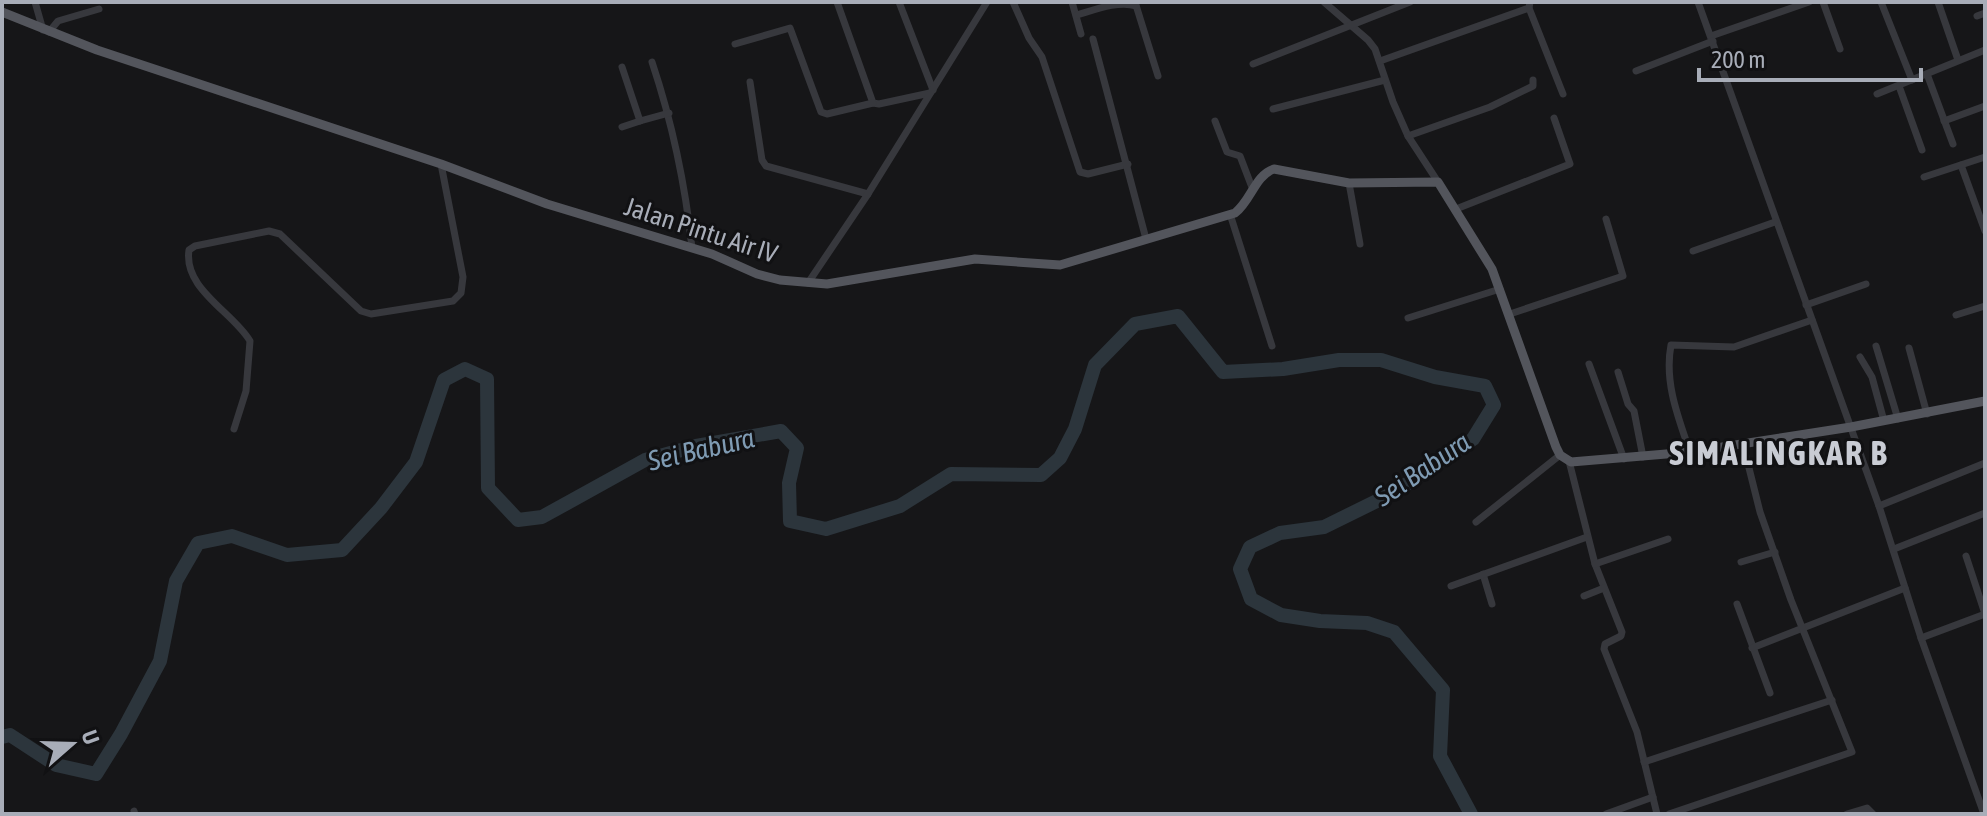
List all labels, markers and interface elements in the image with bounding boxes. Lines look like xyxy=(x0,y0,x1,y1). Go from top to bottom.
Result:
scale bar xyxy=(1699,32,1921,82)
text: 200 m xyxy=(1711,46,1765,73)
street label: Jalan Pintu Air IV xyxy=(621,191,782,269)
water label: Sei Babura xyxy=(644,421,757,477)
water label: Sei Babura xyxy=(1367,425,1476,513)
district label: SIMALINGKAR B xyxy=(1669,433,1889,472)
north arrow xyxy=(32,704,112,784)
text: U xyxy=(76,727,105,748)

